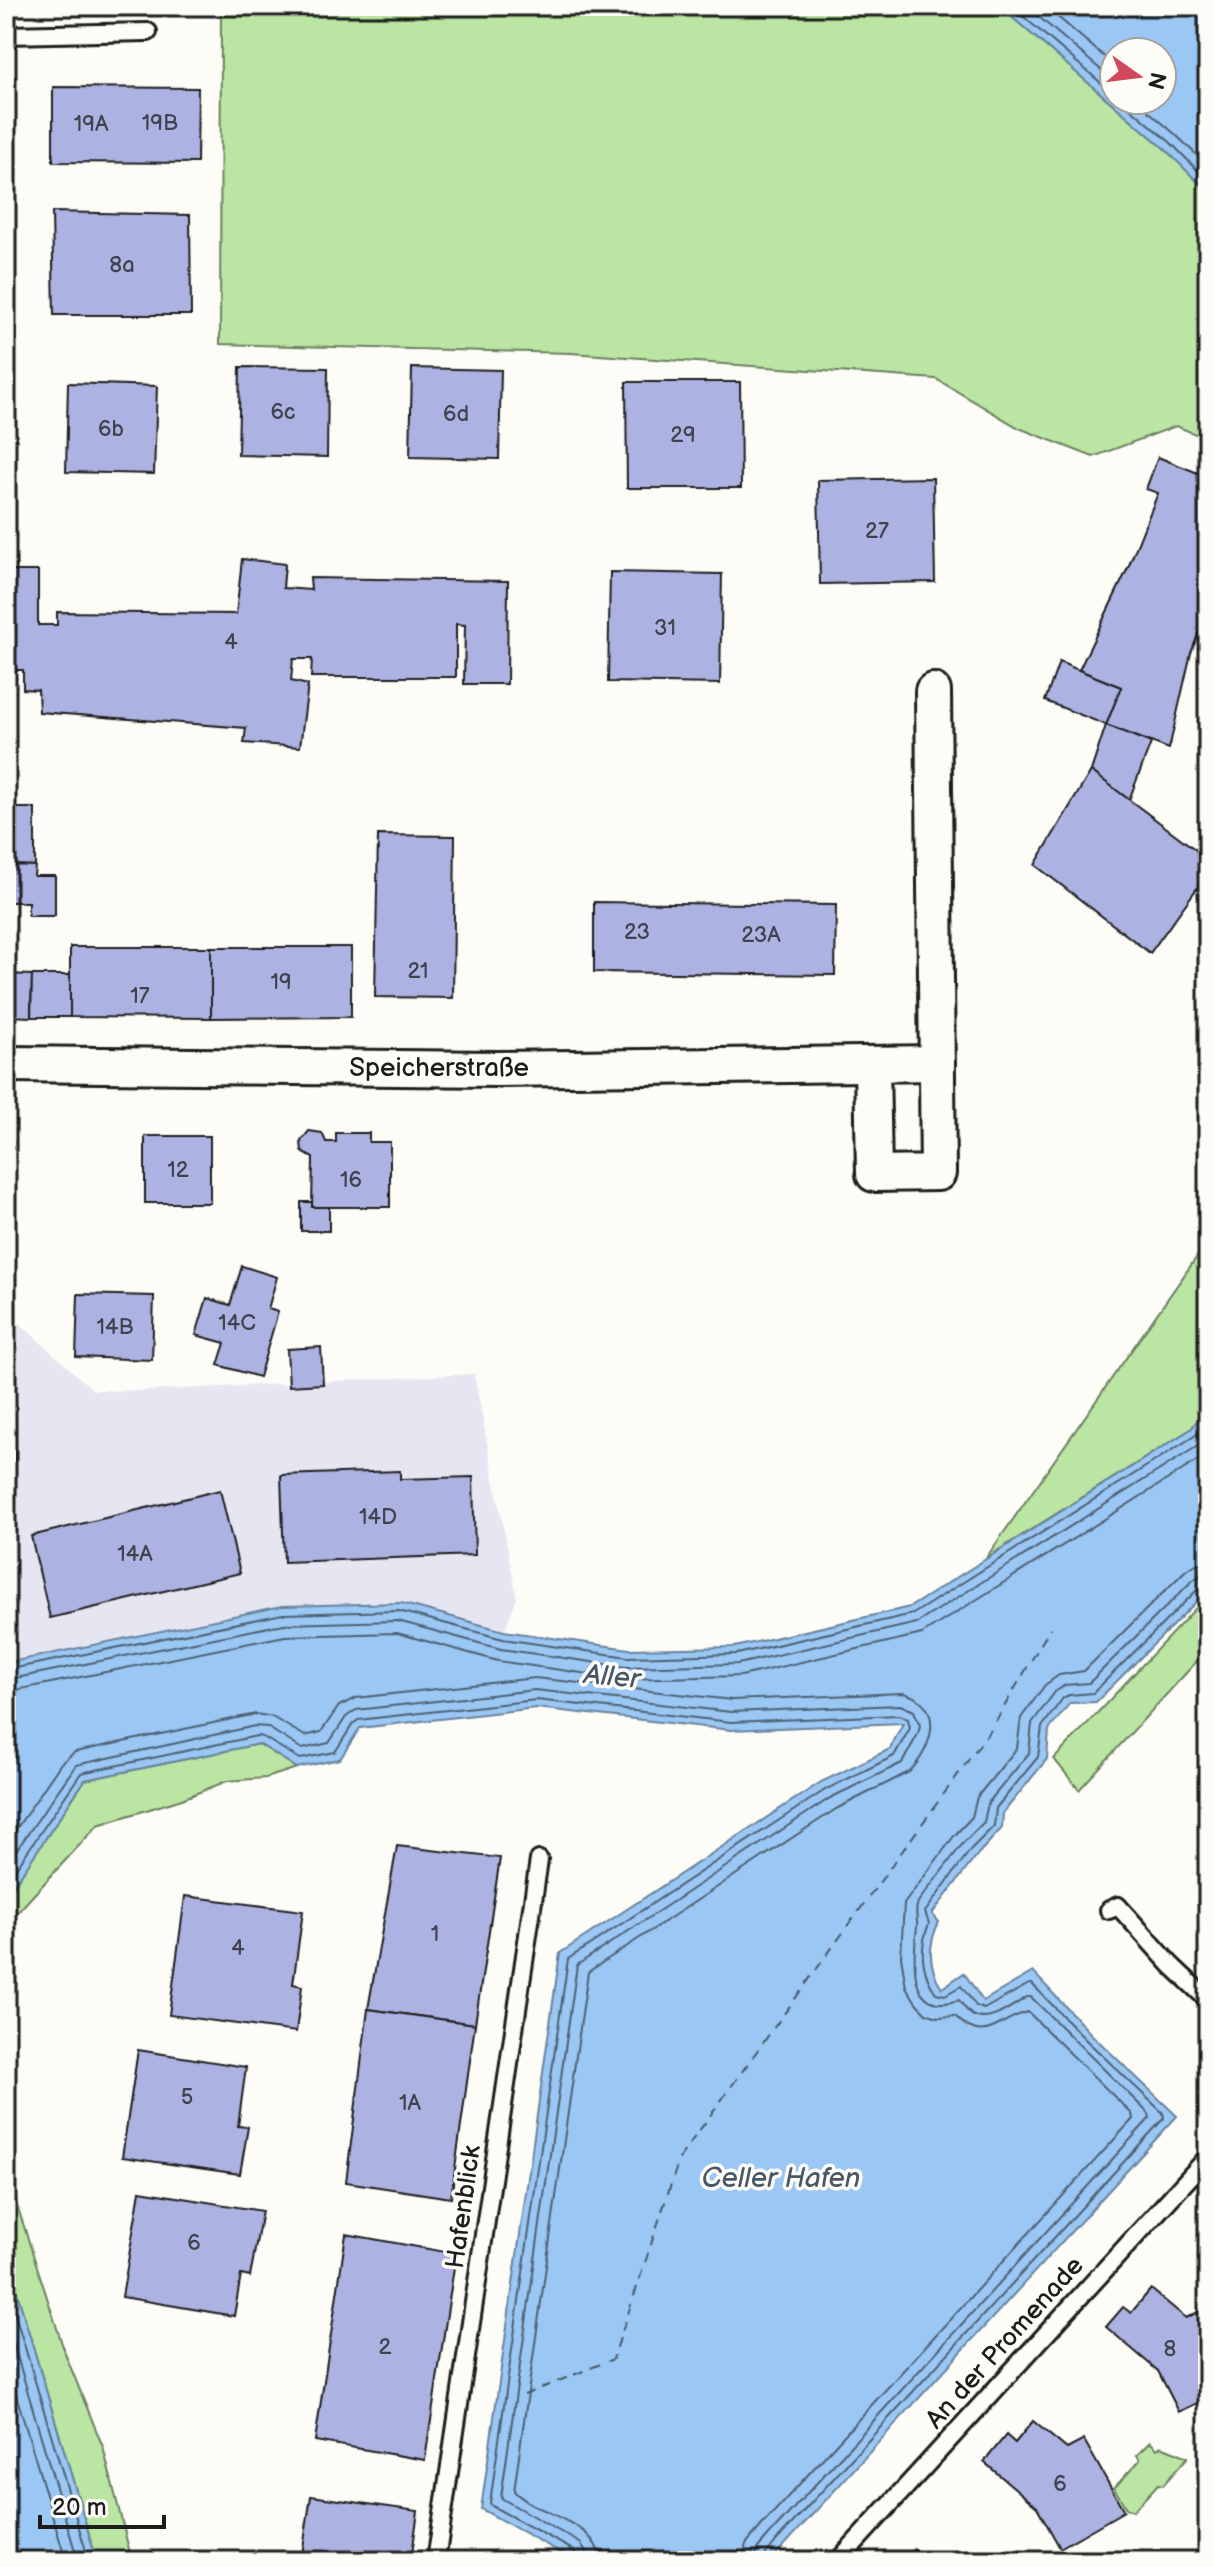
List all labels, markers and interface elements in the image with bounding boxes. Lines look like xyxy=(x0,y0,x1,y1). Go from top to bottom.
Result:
north arrow xyxy=(1098,36,1178,116)
text: N xyxy=(1141,69,1171,92)
house number: 19B xyxy=(142,110,178,137)
house number: 19A xyxy=(74,111,109,138)
house number: 8a xyxy=(109,252,135,279)
house number: 6c xyxy=(270,399,296,426)
house number: 6d xyxy=(443,401,469,428)
house number: 6b xyxy=(98,416,124,443)
house number: 29 xyxy=(670,422,696,449)
house number: 27 xyxy=(865,518,889,545)
house number: 31 xyxy=(654,615,676,642)
house number: 4 xyxy=(224,629,238,656)
house number: 23 xyxy=(624,919,650,946)
house number: 23A xyxy=(741,922,781,949)
house number: 21 xyxy=(407,958,429,985)
house number: 19 xyxy=(270,969,292,996)
house number: 17 xyxy=(130,983,150,1010)
street label: Speicherstraße xyxy=(349,1053,529,1084)
house number: 12 xyxy=(167,1157,189,1184)
house number: 16 xyxy=(340,1167,362,1194)
house number: 14C xyxy=(218,1310,256,1337)
house number: 14B xyxy=(96,1314,134,1341)
house number: 14D xyxy=(359,1504,397,1531)
house number: 14A xyxy=(117,1541,153,1568)
water label: Aller xyxy=(580,1658,643,1696)
house number: 1 xyxy=(431,1921,439,1948)
house number: 4 xyxy=(231,1935,245,1962)
house number: 5 xyxy=(181,2084,193,2111)
house number: 1A xyxy=(399,2090,422,2117)
street label: Hafenblick xyxy=(440,2143,488,2271)
water label: Celler Hafen xyxy=(702,2162,860,2195)
house number: 6 xyxy=(187,2230,201,2257)
street label: An der Promenade xyxy=(920,2251,1090,2435)
house number: 2 xyxy=(379,2334,392,2361)
house number: 8 xyxy=(1164,2336,1176,2363)
house number: 6 xyxy=(1053,2471,1067,2498)
scale bar xyxy=(40,2479,164,2529)
text: 20 m xyxy=(52,2493,107,2522)

